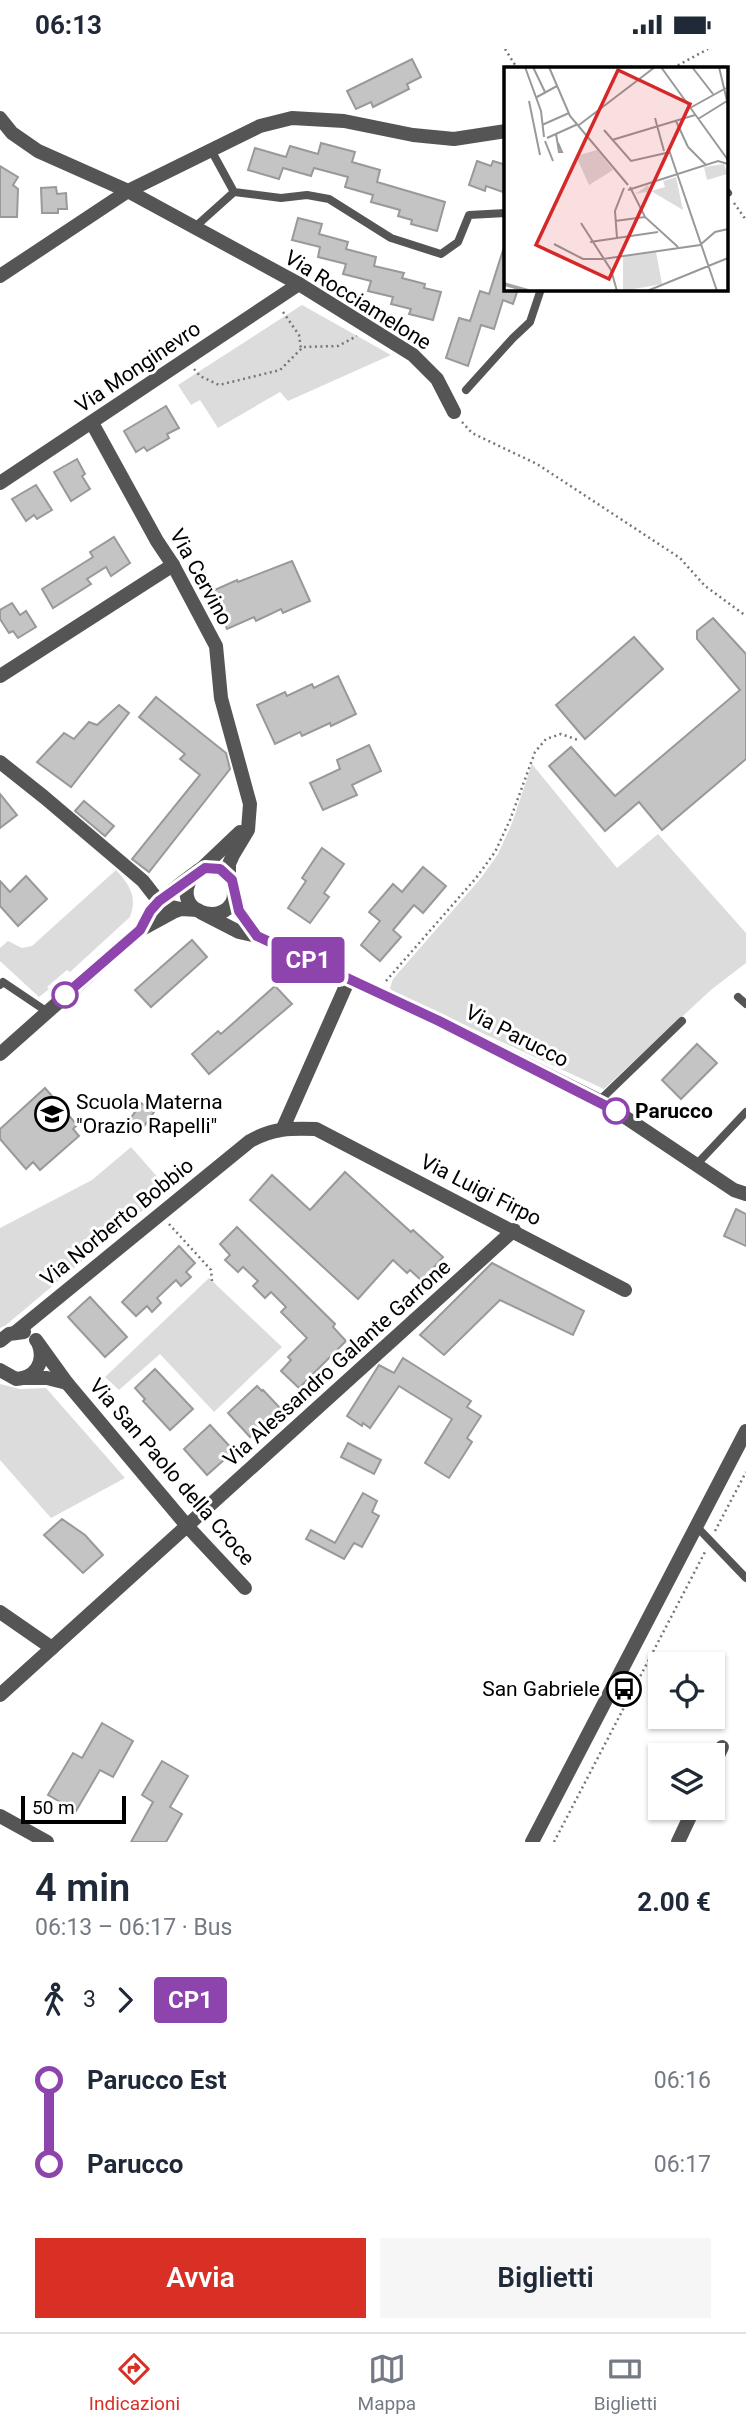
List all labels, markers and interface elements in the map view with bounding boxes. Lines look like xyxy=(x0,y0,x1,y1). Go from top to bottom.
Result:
text: 06:13 xyxy=(35,10,102,40)
inset map xyxy=(504,67,728,291)
street label: Via Rocciamelone xyxy=(280,245,436,355)
street label: Via Monginevro xyxy=(71,316,205,418)
street label: Via Cervino xyxy=(165,525,237,629)
line badge: CP1 xyxy=(268,937,348,983)
text: CP1 xyxy=(286,946,330,974)
unlabelled marker xyxy=(52,982,78,1008)
street label: Via Parucco xyxy=(462,1000,573,1072)
place label: Scuola Materna "Orazio Rapelli" xyxy=(76,1090,223,1138)
school or university icon: Scuola Materna "Orazio Rapelli" xyxy=(33,1095,71,1133)
marker: Parucco xyxy=(603,1098,629,1124)
place label: Parucco xyxy=(635,1099,713,1123)
street label: Via Luigi Firpo xyxy=(417,1149,545,1231)
street label: Via Norberto Bobbio xyxy=(36,1153,198,1291)
street label: Via Alessandro Galante Garrone xyxy=(219,1255,455,1471)
street label: Via San Paolo della Croce xyxy=(84,1374,260,1570)
map controls xyxy=(648,1652,725,1820)
button: locate xyxy=(648,1652,725,1729)
bus stop icon: San Gabriele xyxy=(605,1670,643,1708)
place label: San Gabriele xyxy=(482,1677,600,1701)
button: layers xyxy=(648,1743,725,1820)
scale bar xyxy=(21,1793,126,1825)
text: 50 m xyxy=(32,1796,75,1819)
text: 4 min xyxy=(35,1866,130,1910)
text: 2.00 € xyxy=(637,1887,711,1917)
text: 06:13 – 06:17 · Bus xyxy=(35,1914,232,1941)
icon: walk xyxy=(35,1981,73,2019)
icon: forward xyxy=(106,1981,144,2019)
text: 3 xyxy=(83,1986,96,2013)
text: CP1 xyxy=(168,1986,213,2014)
text: Parucco Est xyxy=(87,2065,227,2095)
text: 06:16 xyxy=(654,2067,711,2094)
text: Parucco xyxy=(87,2149,183,2179)
text: 06:17 xyxy=(654,2151,711,2178)
button: Avvia xyxy=(35,2238,366,2318)
button: Biglietti xyxy=(380,2238,711,2318)
tab: Indicazioni xyxy=(89,2350,180,2415)
tab: Mappa xyxy=(358,2350,416,2415)
tab: Biglietti xyxy=(594,2350,657,2415)

